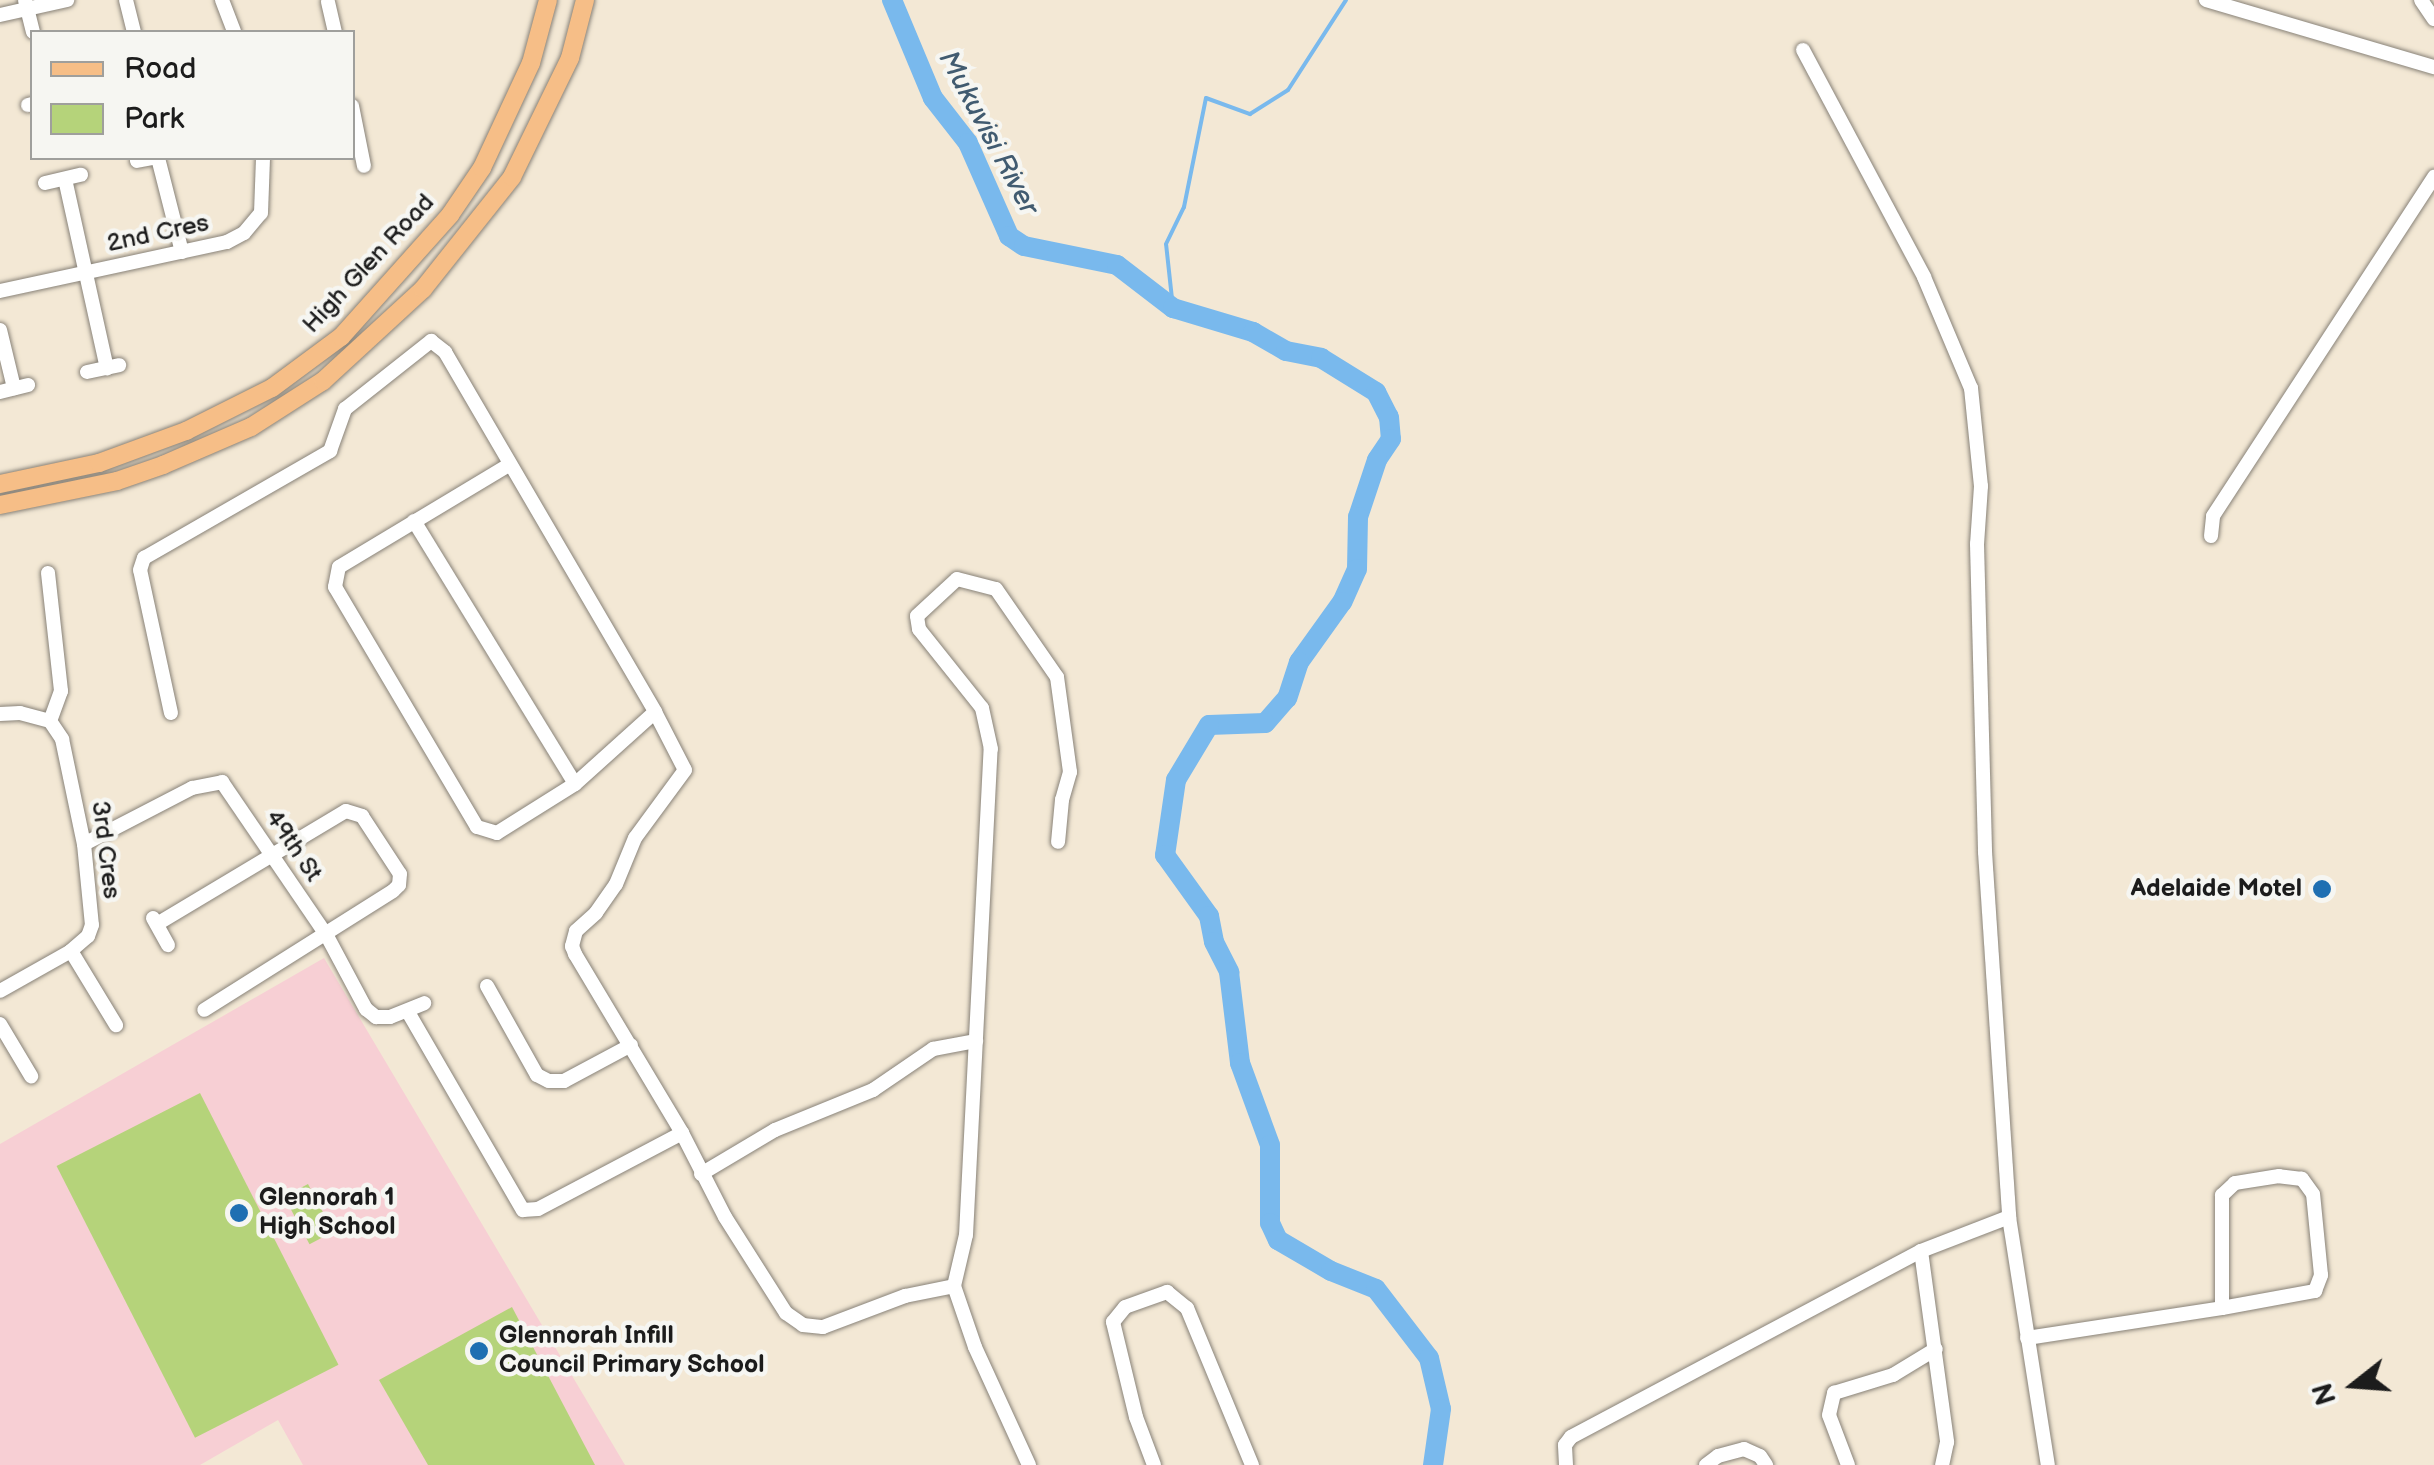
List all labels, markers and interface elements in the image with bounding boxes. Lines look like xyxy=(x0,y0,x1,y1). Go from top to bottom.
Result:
legend xyxy=(30,30,355,160)
water label: Mukuvisi River xyxy=(931,45,1045,221)
text: Road xyxy=(124,51,197,87)
text: Park xyxy=(124,101,184,137)
street label: High Glen Road xyxy=(297,188,441,340)
street label: 2nd Cres xyxy=(104,209,212,259)
street label: 3rd Cres xyxy=(84,799,126,901)
street label: 49th St xyxy=(258,804,328,888)
place label: Adelaide Motel xyxy=(2131,874,2302,904)
marker: Adelaide Motel xyxy=(2311,878,2333,900)
place label: Glennorah 1 High School xyxy=(259,1184,395,1243)
marker: Glennorah 1 High School xyxy=(228,1202,250,1224)
place label: Glennorah Infill Council Primary School xyxy=(499,1322,765,1381)
north arrow xyxy=(2304,1335,2404,1435)
marker: Glennorah Infill Council Primary School xyxy=(468,1340,490,1362)
text: N xyxy=(2306,1379,2344,1409)

